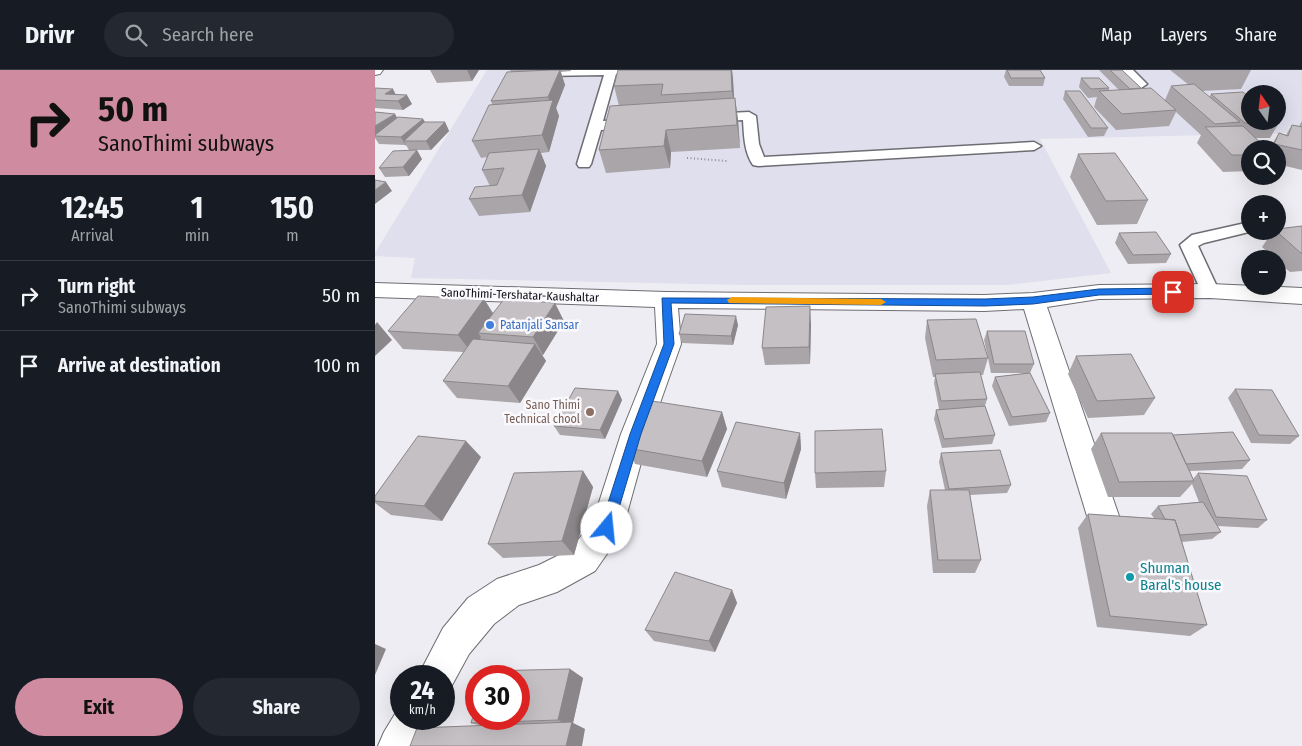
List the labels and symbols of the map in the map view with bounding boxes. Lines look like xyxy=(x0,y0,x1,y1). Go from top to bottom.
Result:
north arrow xyxy=(1241,85,1286,130)
pin xyxy=(1152,271,1194,313)
street label: SanoThimi-Tershatar-Kaushaltar xyxy=(441,285,600,305)
place label: Patanjali Sansar xyxy=(500,318,579,332)
marker: Patanjali Sansar xyxy=(484,319,496,331)
place label: Sano Thimi Technical chool xyxy=(504,398,580,426)
marker: Sano Thimi Technical chool xyxy=(584,406,596,418)
position arrow xyxy=(580,501,632,553)
place label: Shuman Baral's house xyxy=(1140,559,1222,594)
marker: Shuman Baral's house xyxy=(1124,571,1136,583)
speed limit sign: 30 xyxy=(465,665,530,730)

